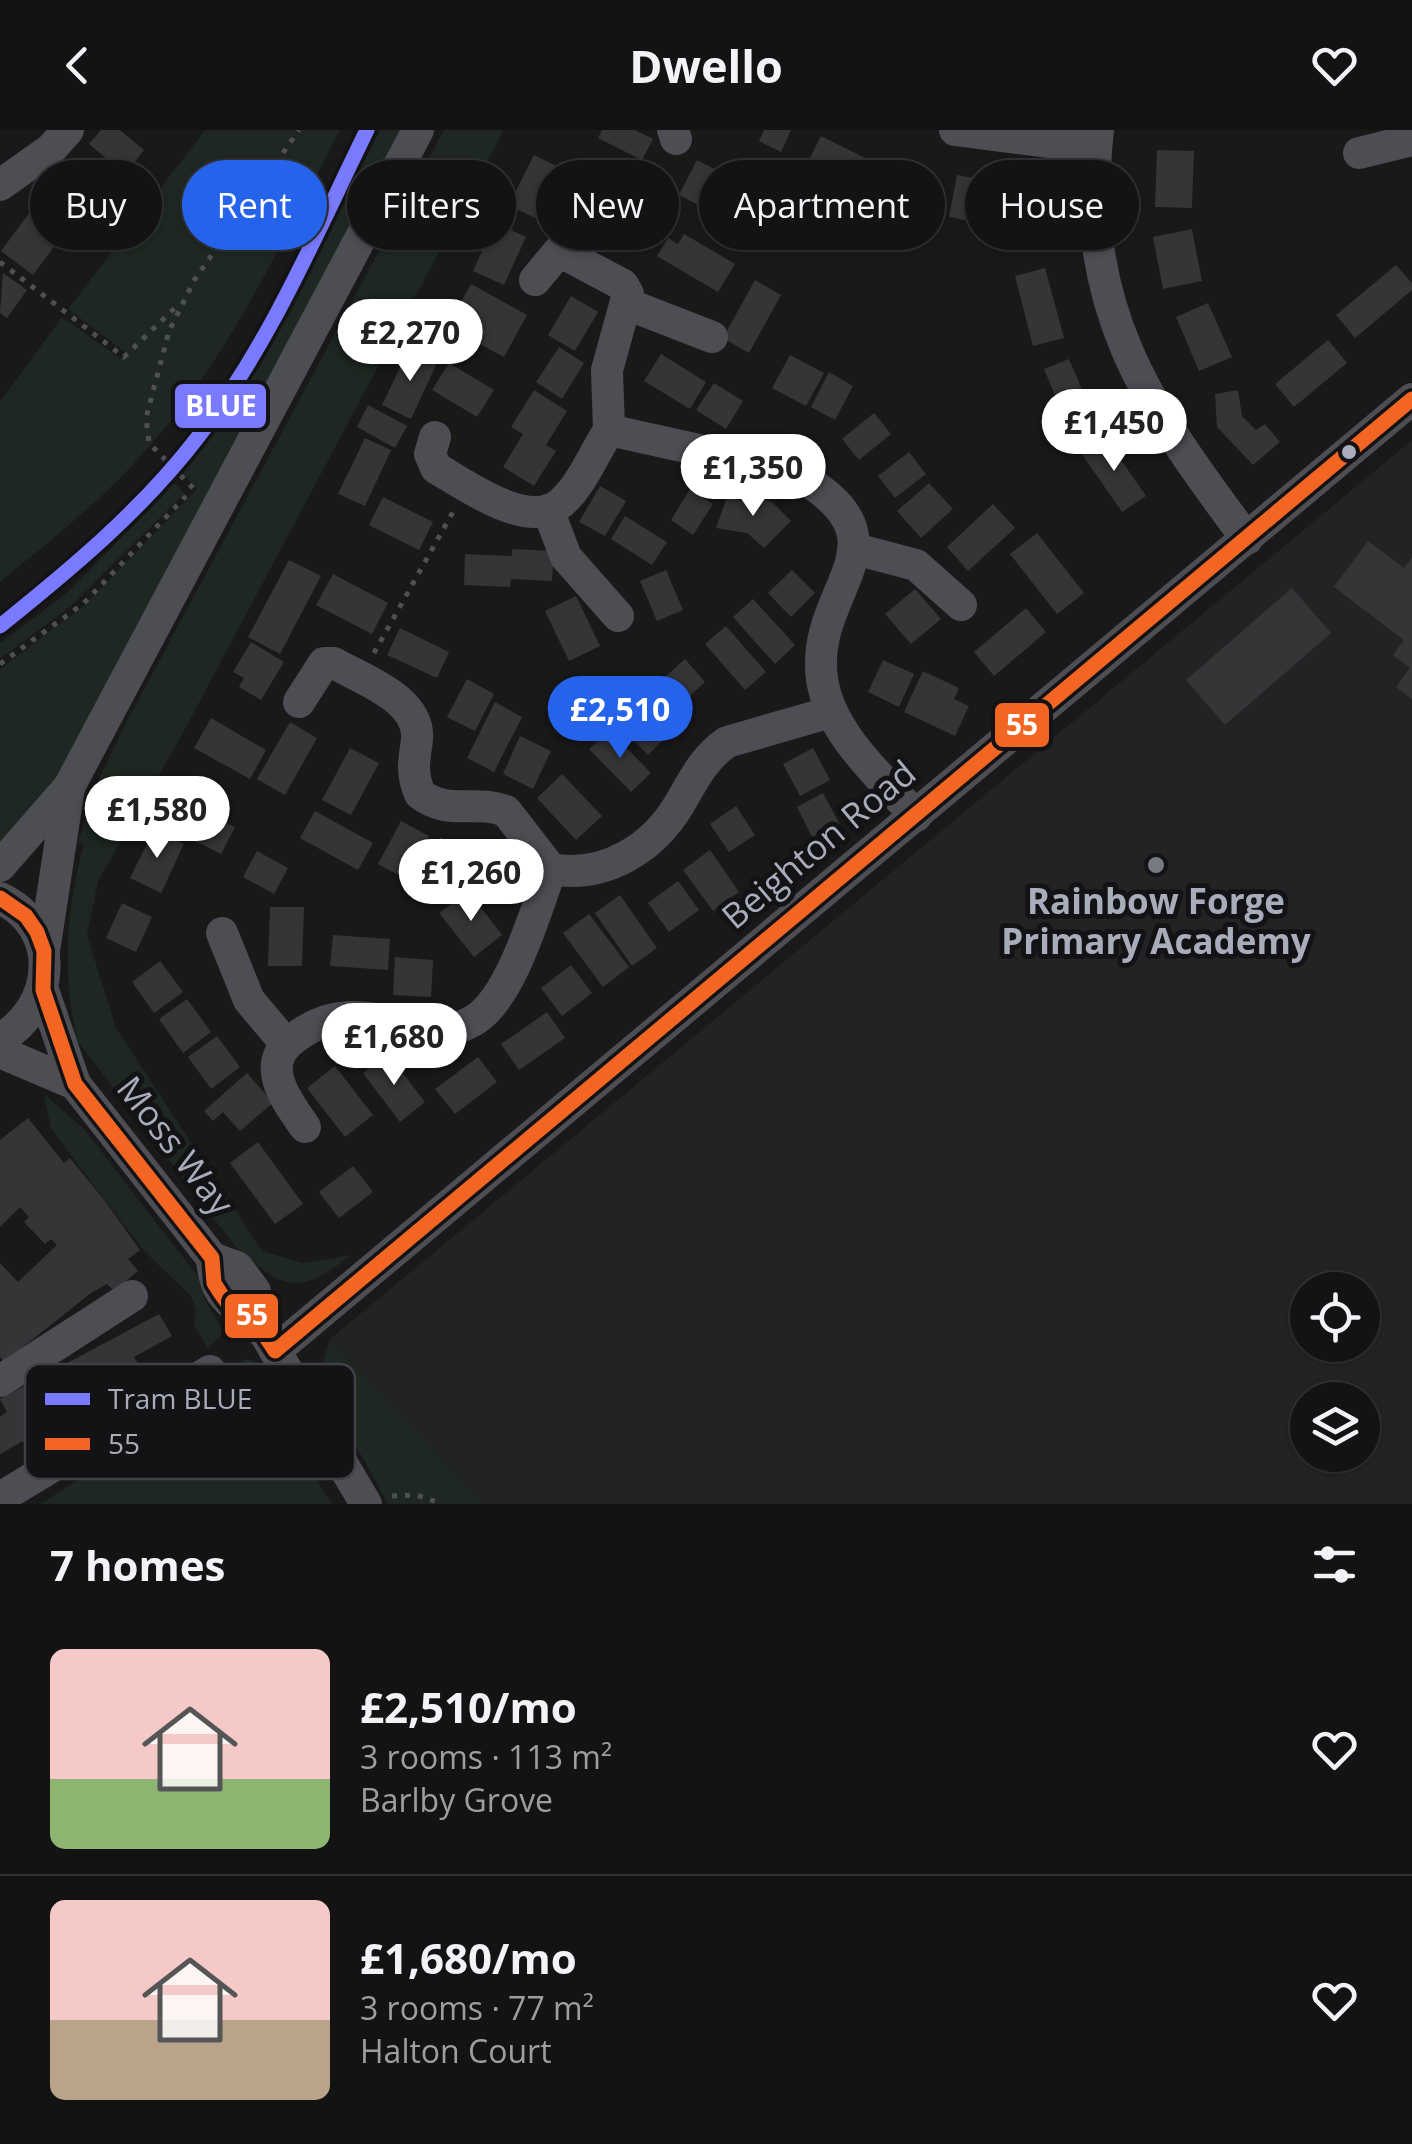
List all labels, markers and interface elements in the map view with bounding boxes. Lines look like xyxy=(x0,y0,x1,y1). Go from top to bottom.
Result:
text: Dwello xyxy=(629,35,783,96)
icon: back xyxy=(50,38,105,93)
icon: heart xyxy=(1307,38,1362,93)
chip: Buy xyxy=(30,160,162,250)
chip: Rent xyxy=(182,160,327,250)
chip: Filters xyxy=(347,160,516,250)
chip: New xyxy=(536,160,679,250)
chip: Apartment xyxy=(699,160,945,250)
chip: House xyxy=(965,160,1139,250)
pin: £2,270 xyxy=(329,299,491,384)
text: £2,270 xyxy=(360,310,460,353)
line badge: BLUE xyxy=(173,382,268,430)
text: BLUE xyxy=(185,386,257,424)
pin: £1,450 xyxy=(1033,389,1195,474)
text: £1,450 xyxy=(1064,400,1164,443)
pin: £1,350 xyxy=(672,434,834,519)
unlabelled marker xyxy=(1339,442,1359,462)
text: £1,350 xyxy=(703,445,803,488)
pin: £2,510 xyxy=(539,676,701,761)
text: £2,510 xyxy=(570,687,670,730)
line badge: 55 xyxy=(993,701,1051,749)
text: 55 xyxy=(1006,705,1038,743)
street label: Beighton Road xyxy=(711,749,925,939)
pin: £1,580 xyxy=(76,776,238,861)
text: £1,580 xyxy=(107,787,207,830)
pin: £1,260 xyxy=(390,839,552,924)
text: £1,260 xyxy=(421,850,521,893)
marker: Rainbow Forge Primary Academy xyxy=(1145,854,1167,876)
place label: Rainbow Forge Primary Academy xyxy=(1001,877,1311,964)
pin: £1,680 xyxy=(313,1003,475,1088)
text: £1,680 xyxy=(344,1014,444,1057)
street label: Moss Way xyxy=(107,1066,246,1225)
map controls xyxy=(1290,1272,1380,1472)
button: locate xyxy=(1290,1272,1380,1362)
line badge: 55 xyxy=(223,1292,280,1340)
text: 55 xyxy=(236,1295,268,1333)
legend xyxy=(25,1364,355,1479)
text: Tram BLUE xyxy=(108,1379,252,1417)
button: layers xyxy=(1290,1382,1380,1472)
text: 55 xyxy=(108,1424,140,1462)
text: 7 homes xyxy=(50,1536,225,1593)
icon: filters xyxy=(1307,1537,1362,1592)
text: £2,510/mo xyxy=(360,1678,577,1735)
icon: home xyxy=(130,1689,250,1809)
icon: heart xyxy=(1307,1722,1362,1777)
text: 3 rooms · 113 m² xyxy=(360,1735,612,1778)
text: Barlby Grove xyxy=(360,1778,553,1821)
text: £1,680/mo xyxy=(360,1929,577,1986)
icon: home xyxy=(130,1940,250,2060)
icon: heart xyxy=(1307,1973,1362,2028)
text: 3 rooms · 77 m² xyxy=(360,1986,594,2029)
text: Halton Court xyxy=(360,2029,552,2072)

